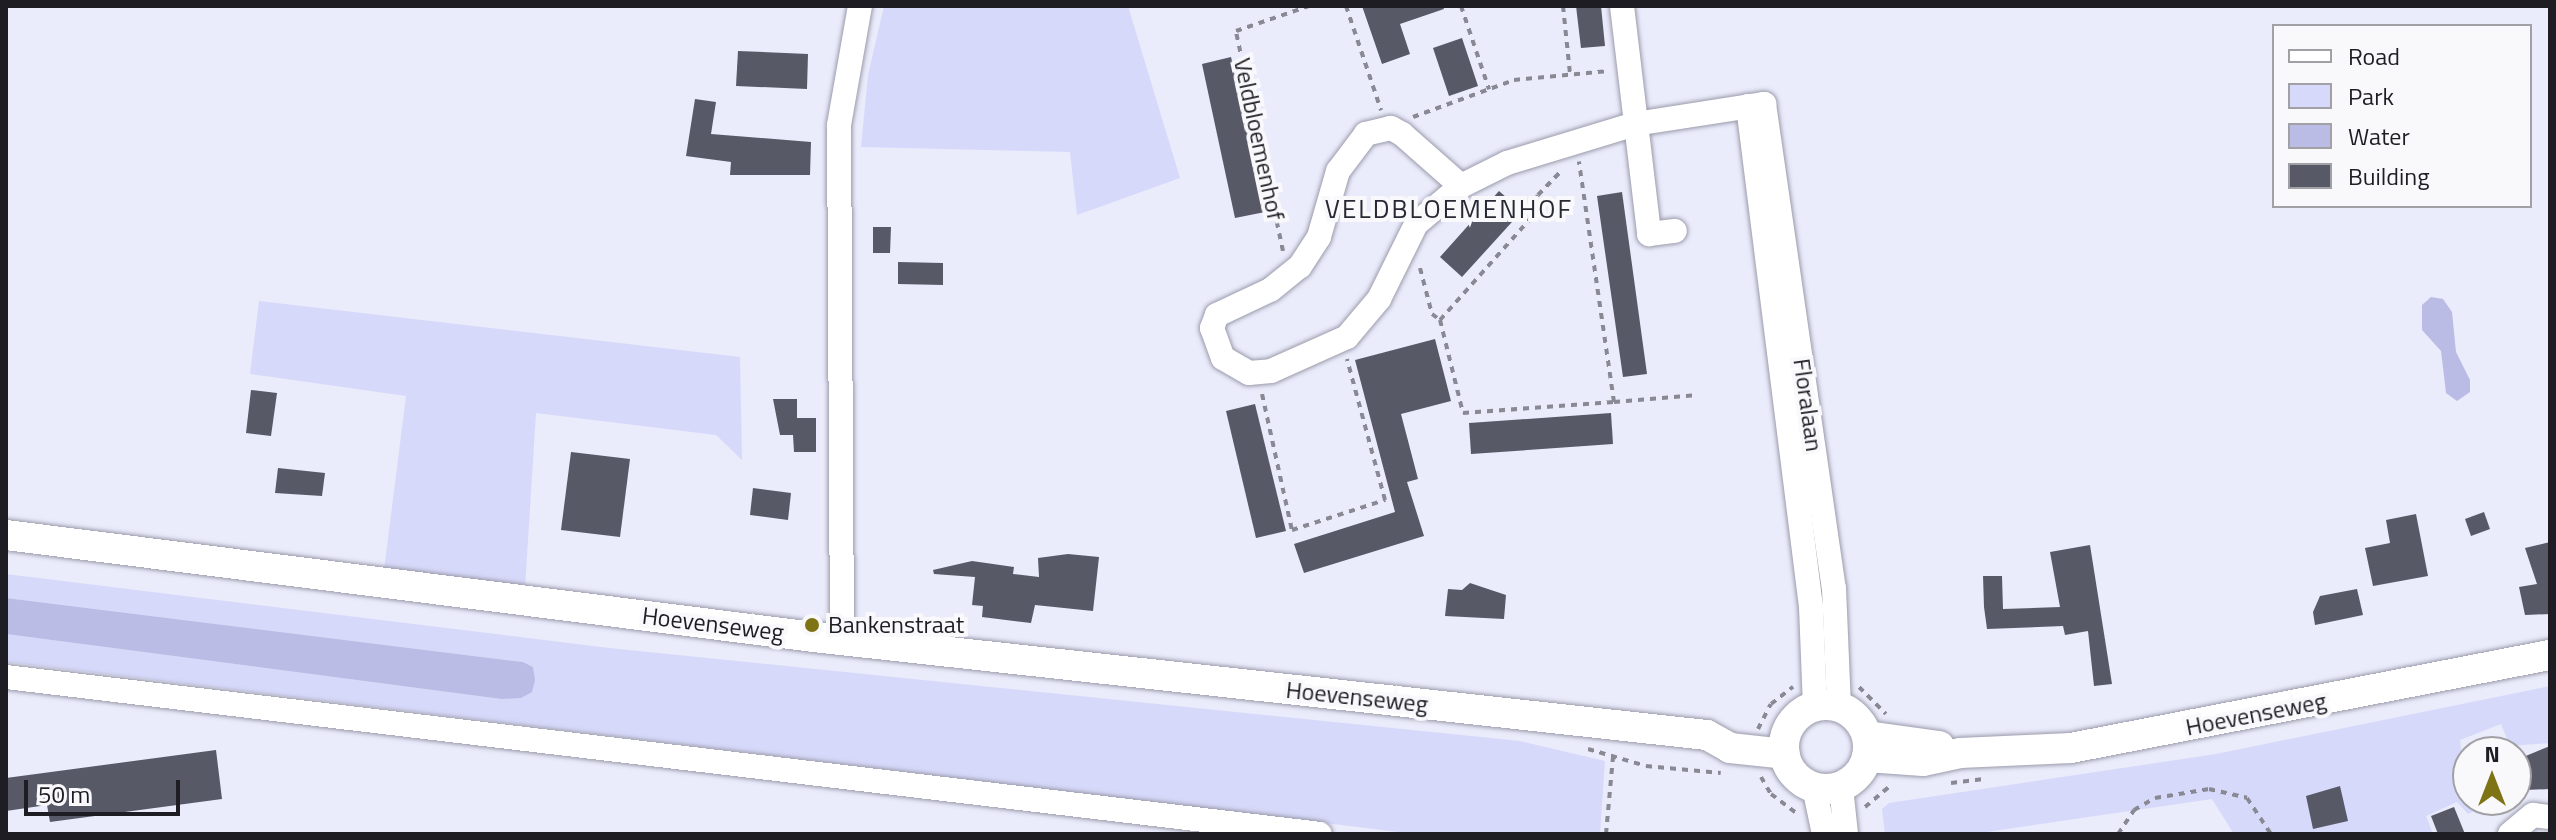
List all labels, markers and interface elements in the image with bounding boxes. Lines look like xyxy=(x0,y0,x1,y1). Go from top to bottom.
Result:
legend xyxy=(2272,24,2532,208)
text: Road xyxy=(2348,38,2400,74)
street label: Veldbloemenhof xyxy=(1228,55,1290,223)
text: Park xyxy=(2348,78,2394,114)
text: Water xyxy=(2348,118,2410,154)
text: Building xyxy=(2348,158,2430,194)
district label: VELDBLOEMENHOF xyxy=(1325,193,1573,225)
street label: Floralaan xyxy=(1787,357,1829,453)
street label: Hoevenseweg xyxy=(640,601,786,647)
place label: Bankenstraat xyxy=(828,611,964,639)
marker: Bankenstraat xyxy=(803,616,821,634)
street label: Hoevenseweg xyxy=(1284,675,1430,719)
street label: Hoevenseweg xyxy=(2183,686,2329,742)
north arrow xyxy=(2452,736,2532,816)
text: N xyxy=(2484,737,2500,771)
scale bar xyxy=(28,764,184,814)
text: 50 m xyxy=(38,776,90,812)

